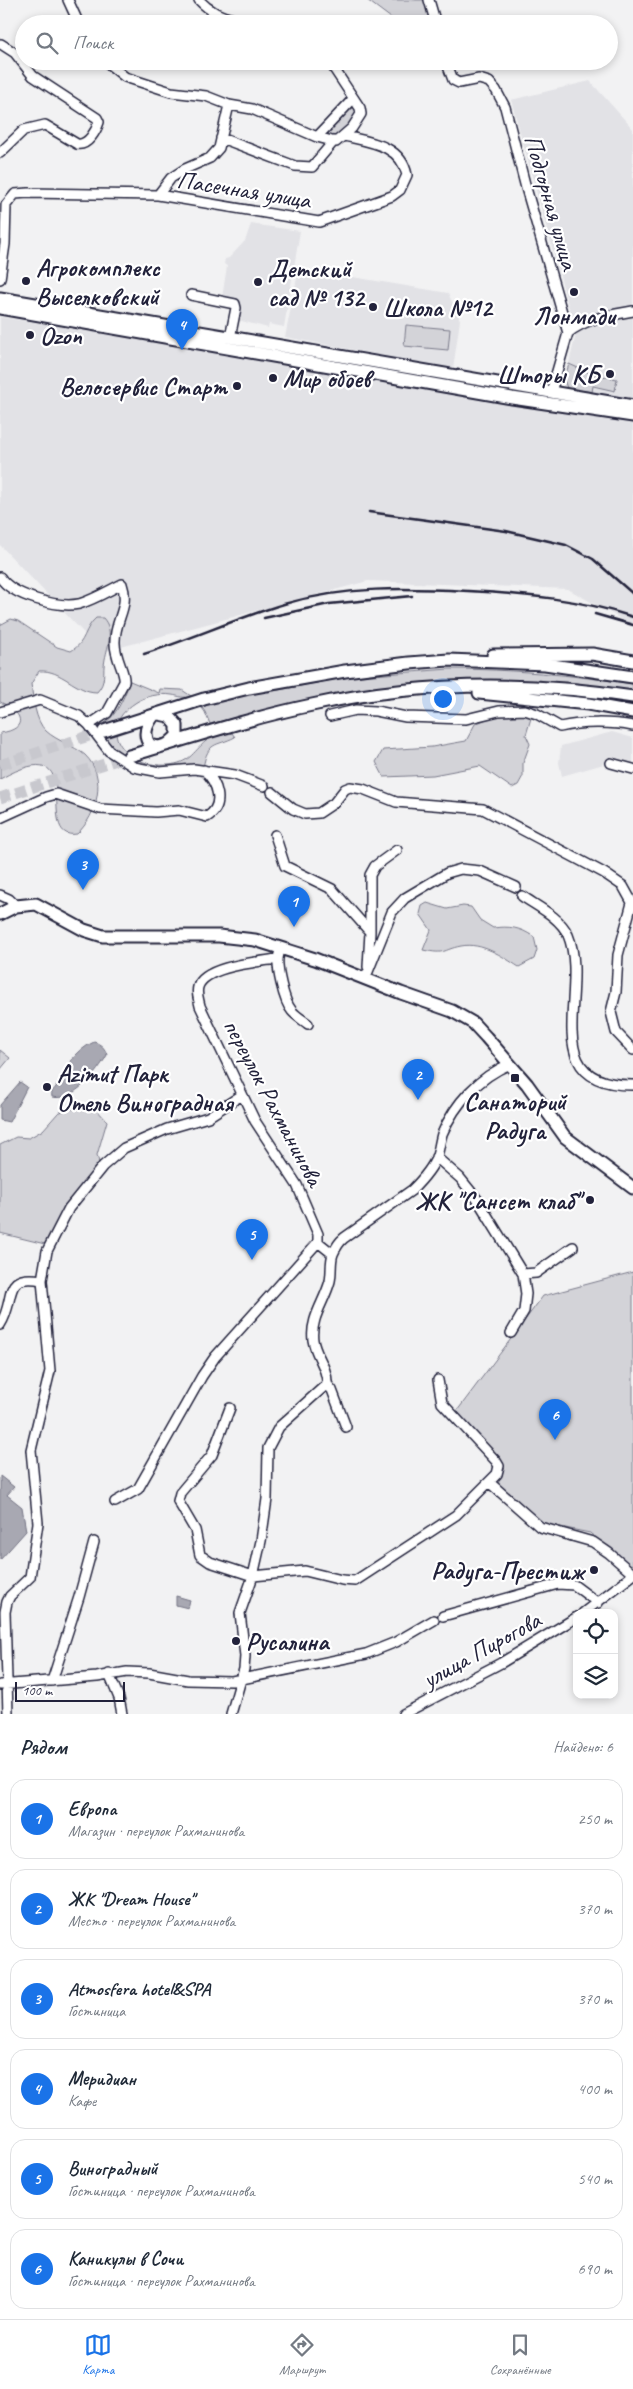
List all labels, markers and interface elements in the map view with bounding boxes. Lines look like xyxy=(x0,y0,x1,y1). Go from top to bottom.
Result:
search box xyxy=(15,15,618,70)
icon: search xyxy=(33,29,61,57)
text: Поиск xyxy=(73,31,113,55)
street label: Подгорная улица xyxy=(517,131,586,275)
street label: Пасечная улица xyxy=(175,164,315,217)
place label: Агрокомплекс Выселковский xyxy=(36,252,161,313)
place label: Детский сад № 132 xyxy=(268,253,367,314)
marker: Агрокомплекс Выселковский xyxy=(20,275,32,287)
marker: Детский сад № 132 xyxy=(252,276,264,288)
marker: Лонмади xyxy=(568,286,580,298)
place label: Школа №12 xyxy=(383,292,495,324)
place label: Лонмади xyxy=(533,300,617,332)
marker: Школа №12 xyxy=(367,301,379,313)
pin: 4 xyxy=(166,309,198,350)
place label: Ozon xyxy=(40,320,82,352)
marker: Ozon xyxy=(24,329,36,341)
place label: Шторы КБ xyxy=(497,359,603,391)
place label: Мир обоев xyxy=(283,363,375,395)
marker: Шторы КБ xyxy=(604,368,616,380)
place label: Велосервис Старт xyxy=(60,371,229,403)
marker: Мир обоев xyxy=(267,372,279,384)
marker: Велосервис Старт xyxy=(231,380,243,392)
your location xyxy=(430,686,456,712)
pin: 3 xyxy=(67,849,99,890)
pin: 1 xyxy=(278,886,310,927)
street label: переулок Рахманинова xyxy=(215,1013,332,1194)
place label: Azimut Парк Отель Виноградная xyxy=(57,1058,235,1119)
pin: 2 xyxy=(402,1059,434,1100)
marker: Санаторий Радуга xyxy=(509,1072,521,1084)
marker: Azimut Парк Отель Виноградная xyxy=(41,1081,53,1093)
place label: Санаторий Радуга xyxy=(464,1086,568,1147)
place label: ЖК "Сансет клаб" xyxy=(415,1185,585,1217)
marker: ЖК "Сансет клаб" xyxy=(584,1194,596,1206)
pin: 5 xyxy=(236,1219,268,1260)
pin: 6 xyxy=(539,1399,571,1440)
place label: Радуга-Престиж xyxy=(431,1555,586,1587)
marker: Радуга-Престиж xyxy=(588,1564,600,1576)
street label: улица Пирогова xyxy=(415,1603,548,1697)
map controls xyxy=(573,1609,618,1699)
button: locate xyxy=(573,1609,618,1654)
place label: Русалина xyxy=(246,1626,330,1658)
marker: Русалина xyxy=(230,1635,242,1647)
button: layers xyxy=(573,1654,618,1699)
scale bar xyxy=(15,1679,125,1702)
text: 100 m xyxy=(22,1682,52,1699)
text: Рядом xyxy=(20,1734,67,1760)
text: Найдено: 6 xyxy=(553,1737,613,1757)
text: Европа xyxy=(68,1797,117,1821)
text: 1 xyxy=(33,1809,41,1829)
text: 250 m xyxy=(578,1809,612,1829)
text: Магазин · переулок Рахманинова xyxy=(68,1821,244,1841)
text: ЖК "Dream House" xyxy=(68,1887,194,1911)
text: 2 xyxy=(33,1899,41,1919)
text: 370 m xyxy=(578,1899,612,1919)
text: Место · переулок Рахманинова xyxy=(68,1911,235,1931)
text: Atmosfera hotel&SPA xyxy=(68,1977,210,2001)
text: 3 xyxy=(33,1989,41,2009)
text: 370 m xyxy=(578,1989,612,2009)
text: Гостиница xyxy=(68,2001,125,2021)
text: Меридиан xyxy=(68,2067,136,2091)
text: 4 xyxy=(33,2079,41,2099)
text: 400 m xyxy=(578,2079,612,2099)
text: Кафе xyxy=(68,2091,96,2111)
text: Виноградный xyxy=(68,2157,158,2181)
text: 5 xyxy=(34,2169,40,2189)
text: 540 m xyxy=(578,2169,612,2189)
text: Гостиница · переулок Рахманинова xyxy=(68,2181,255,2201)
text: Каникулы в Сочи xyxy=(68,2247,184,2271)
text: 6 xyxy=(33,2259,41,2279)
text: 690 m xyxy=(578,2259,612,2279)
text: Гостиница · переулок Рахманинова xyxy=(68,2271,255,2291)
tab: Карта xyxy=(82,2331,114,2378)
tab: Маршрут xyxy=(279,2331,325,2378)
tab: Сохранённые xyxy=(490,2331,551,2378)

